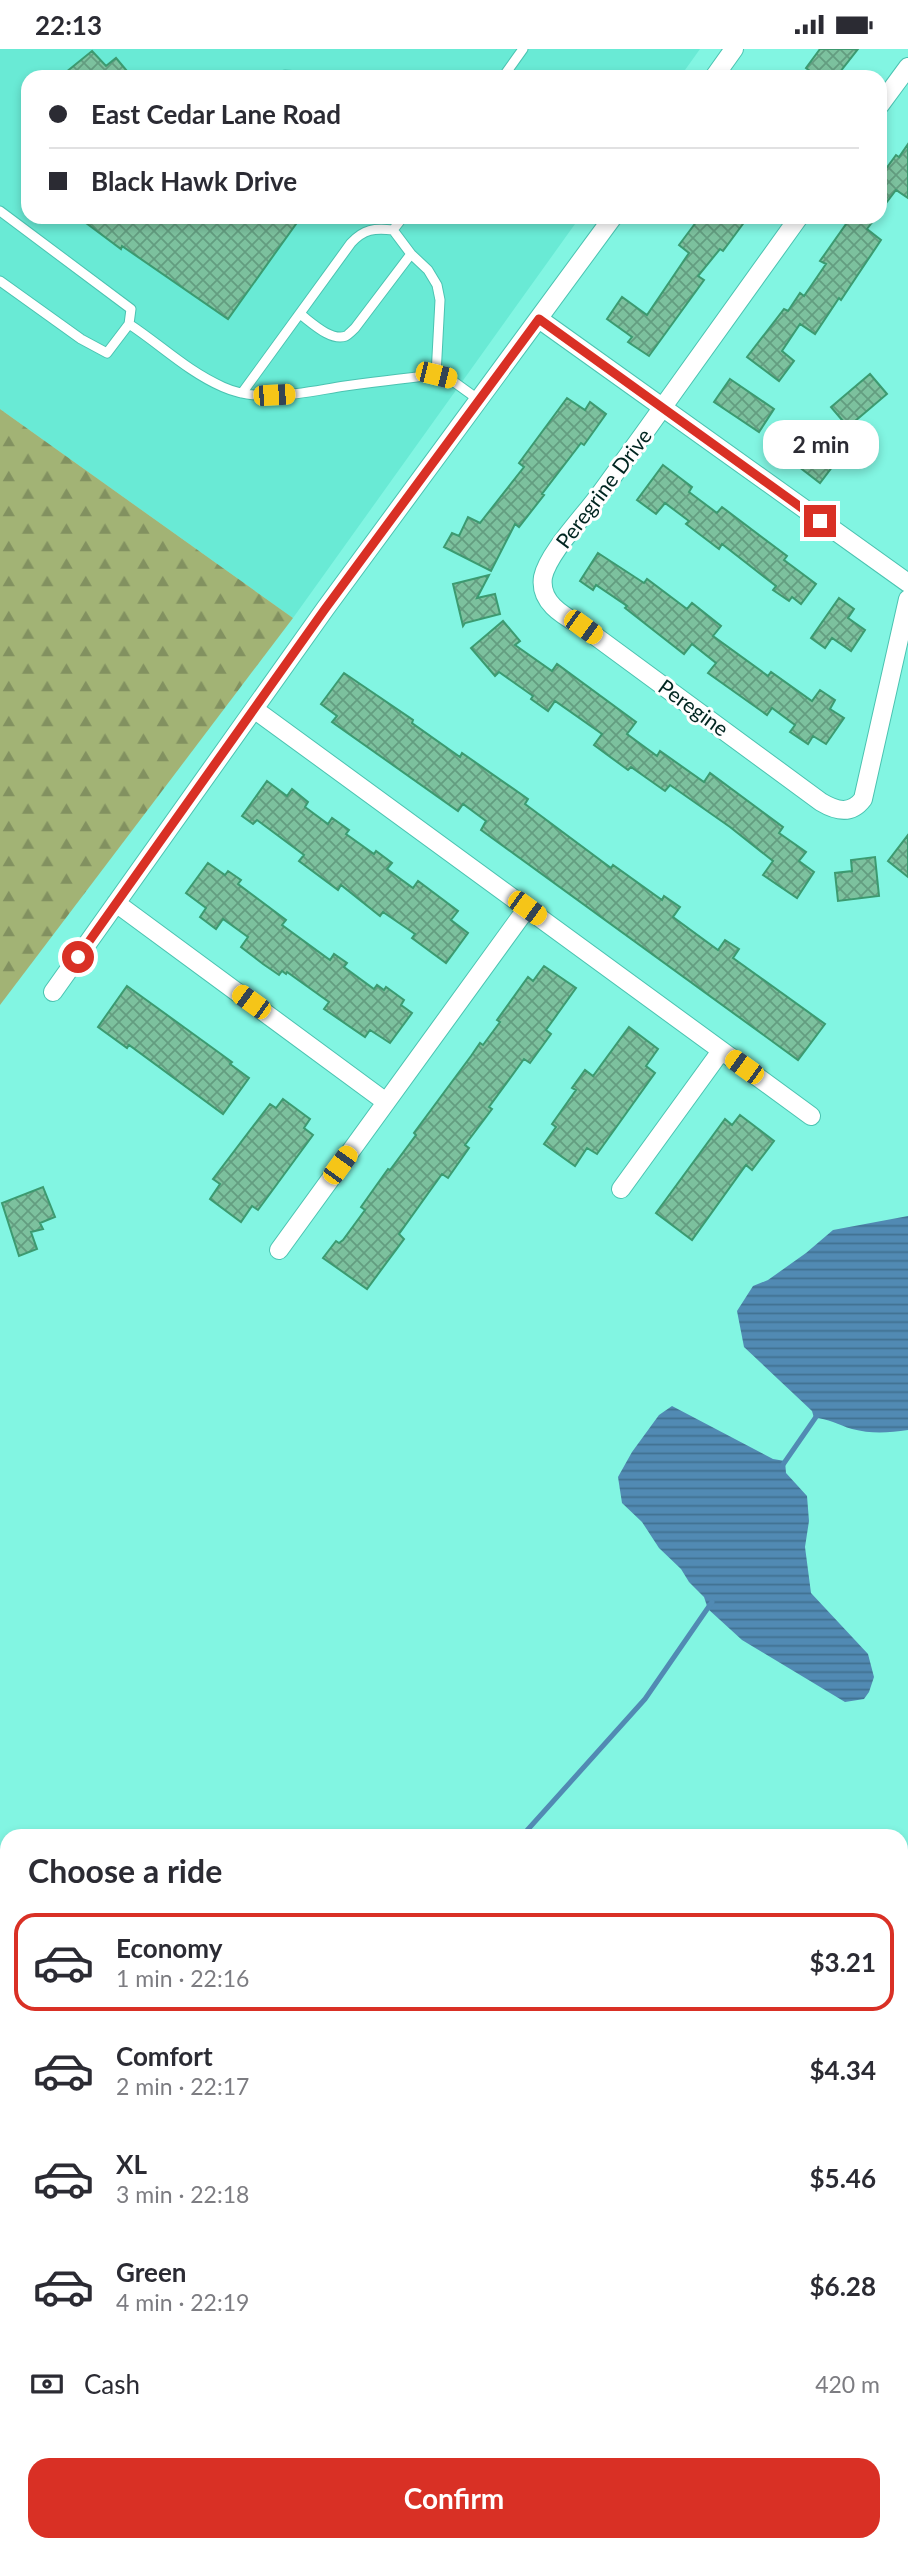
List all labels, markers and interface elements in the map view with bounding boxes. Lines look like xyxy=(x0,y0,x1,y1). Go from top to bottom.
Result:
text: 22:13 xyxy=(35,9,102,41)
text: East Cedar Lane Road xyxy=(91,98,341,130)
text: Black Hawk Drive xyxy=(91,165,297,197)
car xyxy=(414,360,459,390)
car xyxy=(253,383,296,407)
callout: 2 min xyxy=(762,419,878,469)
street label: Peregrine Drive xyxy=(550,423,656,553)
text: 2 min xyxy=(792,430,850,458)
route end xyxy=(804,505,836,537)
car xyxy=(560,606,607,648)
street label: Peregine xyxy=(654,673,734,741)
car xyxy=(504,887,551,929)
route start xyxy=(62,941,94,973)
car xyxy=(228,981,275,1023)
car xyxy=(721,1046,768,1088)
car xyxy=(320,1142,361,1188)
text: Choose a ride xyxy=(28,1851,222,1890)
icon: car xyxy=(32,1931,95,1994)
text: Economy xyxy=(116,1932,222,1964)
text: $3.21 xyxy=(810,1946,876,1978)
text: 1 min · 22:16 xyxy=(116,1964,249,1992)
icon: car xyxy=(32,2039,95,2102)
text: Comfort xyxy=(116,2040,213,2072)
text: $4.34 xyxy=(810,2054,876,2086)
text: 2 min · 22:17 xyxy=(116,2072,249,2100)
icon: car xyxy=(32,2147,95,2210)
text: XL xyxy=(116,2148,147,2180)
text: $5.46 xyxy=(810,2162,876,2194)
text: 3 min · 22:18 xyxy=(116,2180,249,2208)
icon: car xyxy=(32,2255,95,2318)
text: Green xyxy=(116,2256,186,2288)
text: $6.28 xyxy=(810,2270,876,2302)
text: 4 min · 22:19 xyxy=(116,2288,249,2316)
icon: cash xyxy=(28,2365,66,2403)
text: Cash xyxy=(84,2368,140,2400)
text: 420 m xyxy=(815,2370,880,2398)
button: Confirm xyxy=(28,2458,880,2538)

